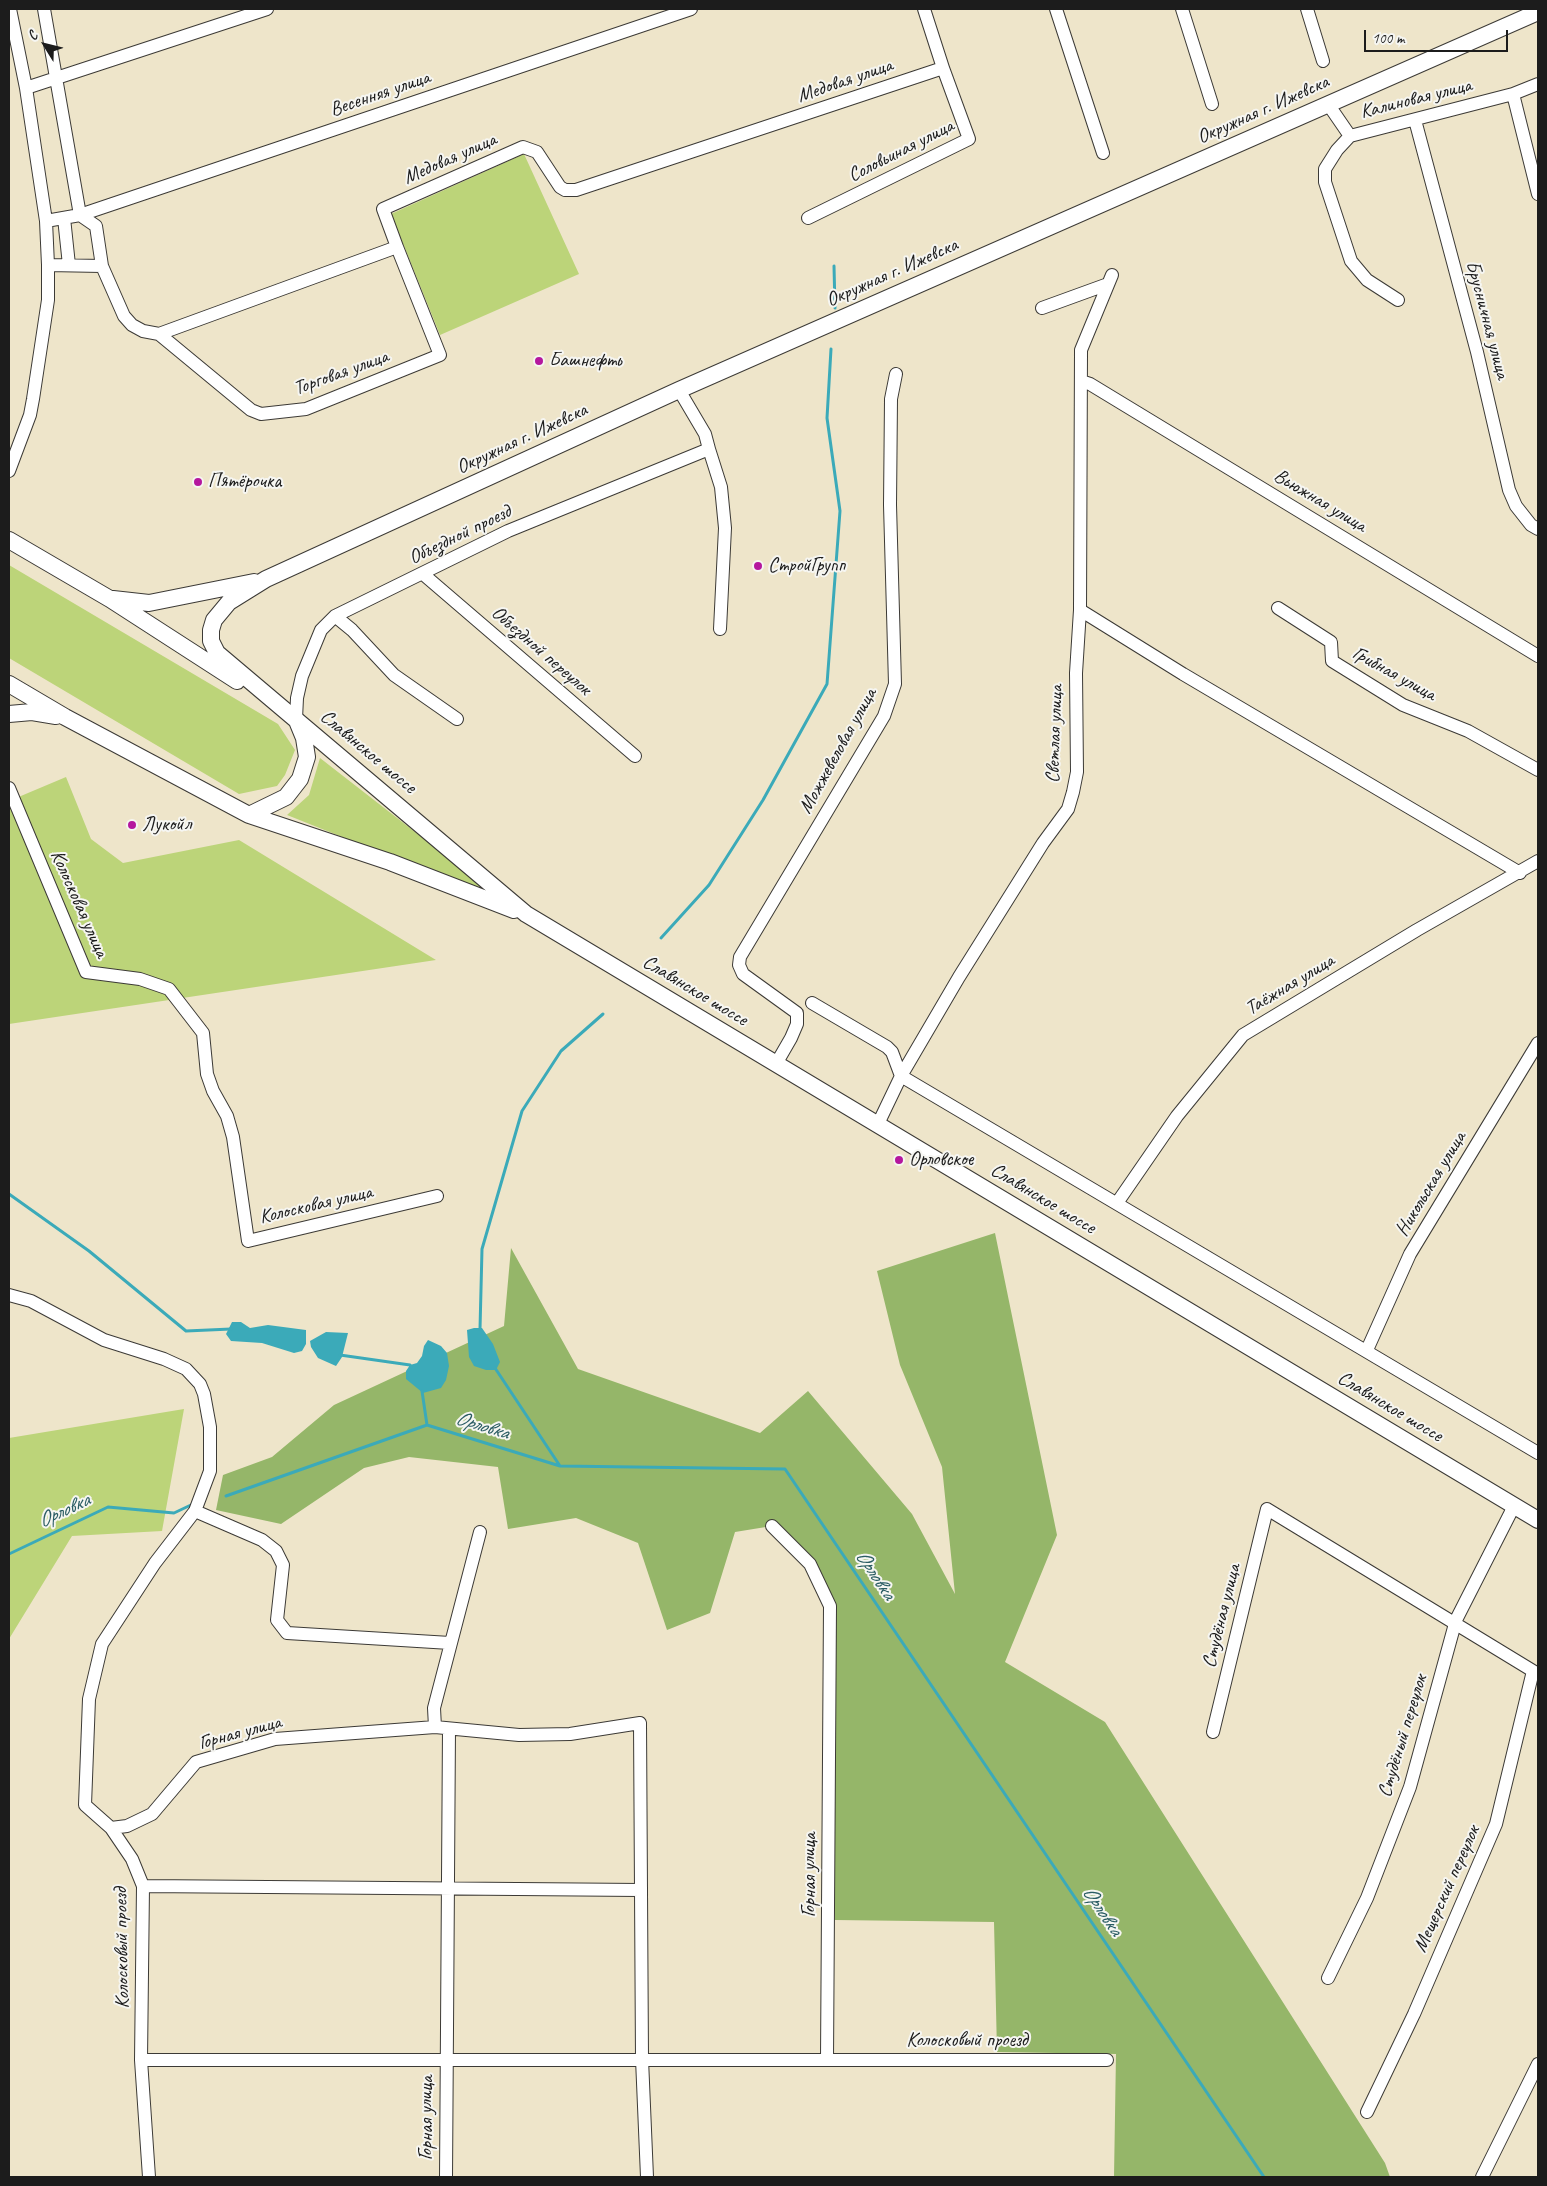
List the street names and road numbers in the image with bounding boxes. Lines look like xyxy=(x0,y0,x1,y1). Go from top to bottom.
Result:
street label: Медовая улица xyxy=(794,54,896,108)
street label: Весенняя улица xyxy=(327,66,433,122)
street label: Окружная г. Ижевска xyxy=(1193,70,1333,150)
street label: Калиновая улица xyxy=(1358,74,1474,124)
street label: Соловьиная улица xyxy=(844,114,958,188)
street label: Медовая улица xyxy=(400,128,500,190)
street label: Окружная г. Ижевска xyxy=(822,233,962,313)
street label: Брусничная улица xyxy=(1460,258,1514,382)
street label: Торговая улица xyxy=(290,345,392,401)
street label: Окружная г. Ижевска xyxy=(453,398,591,480)
street label: Вьюжная улица xyxy=(1269,464,1371,538)
street label: Объездной проезд xyxy=(405,500,515,570)
street label: Объездной переулок xyxy=(486,601,596,701)
street label: Грибная улица xyxy=(1348,641,1440,707)
street label: Можжевеловая улица xyxy=(794,684,882,818)
street label: Светлая улица xyxy=(1041,684,1069,784)
street label: Славянское шоссе xyxy=(315,705,421,799)
street label: Колосковая улица xyxy=(45,846,113,962)
street label: Таёжная улица xyxy=(1241,949,1339,1021)
street label: Славянское шоссе xyxy=(638,950,752,1032)
street label: Никольская улица xyxy=(1390,1127,1472,1241)
street label: Славянское шоссе xyxy=(986,1158,1100,1240)
street label: Колосковая улица xyxy=(257,1180,375,1230)
street label: Славянское шоссе xyxy=(1333,1366,1447,1448)
street label: Студёная улица xyxy=(1198,1562,1246,1670)
street label: Студёный переулок xyxy=(1373,1672,1433,1800)
street label: Горная улица xyxy=(196,1710,284,1756)
street label: Мещерский переулок xyxy=(1408,1822,1486,1956)
street label: Горная улица xyxy=(798,1833,822,1917)
street label: Колосковый проезд xyxy=(109,1887,135,2009)
street label: Колосковый проезд xyxy=(906,2029,1028,2053)
street label: Горная улица xyxy=(415,2076,439,2160)

